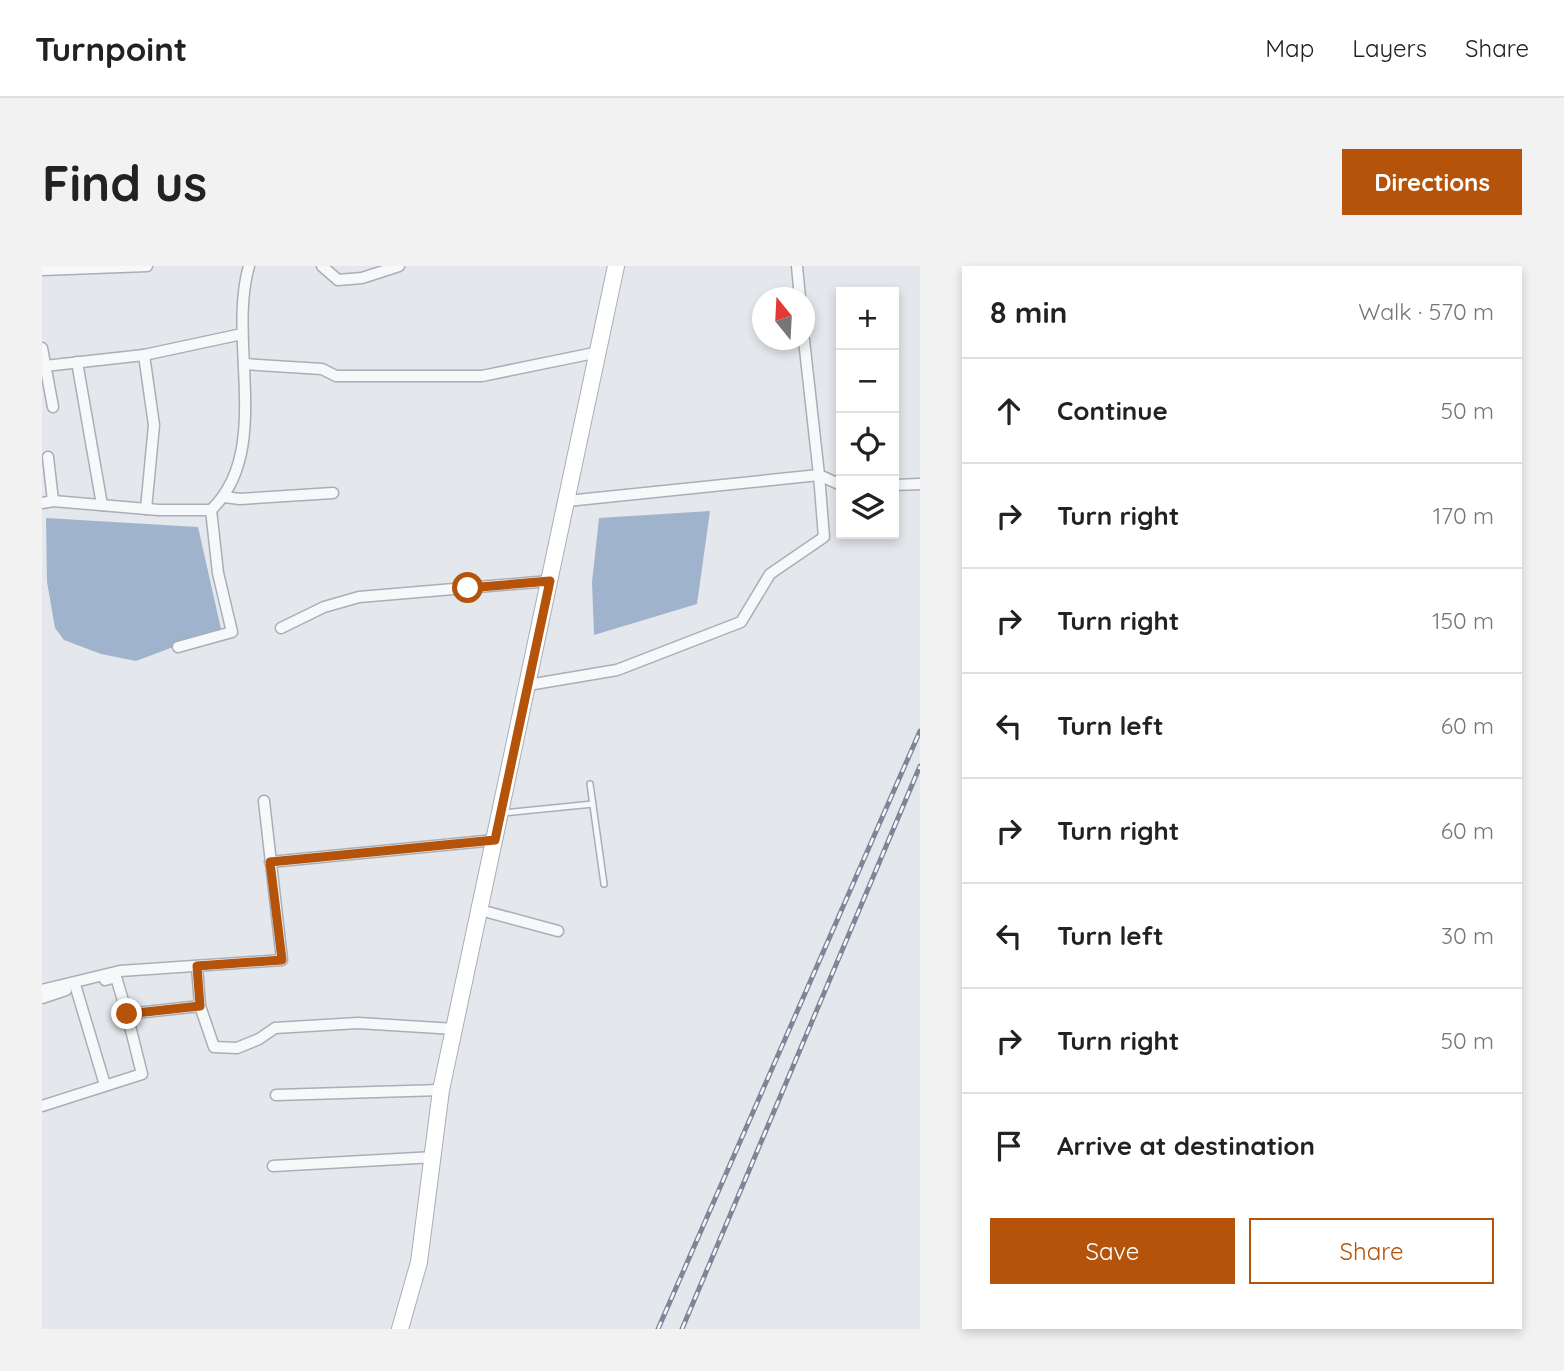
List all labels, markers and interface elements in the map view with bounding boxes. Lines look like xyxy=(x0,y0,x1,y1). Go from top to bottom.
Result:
text: Turnpoint xyxy=(35,28,187,69)
text: Map xyxy=(1265,33,1314,63)
text: Layers xyxy=(1352,33,1427,63)
text: Share xyxy=(1465,33,1529,63)
button: Directions xyxy=(1342,149,1522,215)
text: Find us xyxy=(42,152,207,213)
north arrow xyxy=(752,287,815,350)
map controls xyxy=(836,287,899,539)
button: + xyxy=(836,287,899,350)
text: 8 min xyxy=(990,293,1067,331)
text: Walk · 570 m xyxy=(1358,297,1494,326)
button: − xyxy=(836,350,899,413)
icon: ahead xyxy=(990,392,1028,430)
text: Continue xyxy=(1057,394,1168,427)
text: 50 m xyxy=(1441,396,1494,425)
button: locate xyxy=(836,413,899,476)
button: layers xyxy=(836,476,899,539)
icon: right xyxy=(990,497,1028,535)
text: Turn right xyxy=(1057,499,1179,532)
text: 170 m xyxy=(1433,501,1494,530)
route start xyxy=(452,572,483,603)
icon: right xyxy=(990,602,1028,640)
text: Turn right xyxy=(1057,604,1179,637)
text: 150 m xyxy=(1432,606,1494,635)
icon: left xyxy=(990,707,1028,745)
text: Turn left xyxy=(1057,709,1164,742)
text: 60 m xyxy=(1441,711,1494,740)
icon: right xyxy=(990,812,1028,850)
text: Turn right xyxy=(1057,814,1179,847)
text: 60 m xyxy=(1441,816,1494,845)
icon: left xyxy=(990,917,1028,955)
text: Turn left xyxy=(1057,919,1164,952)
text: 30 m xyxy=(1441,921,1494,950)
route end xyxy=(111,998,142,1029)
icon: right xyxy=(990,1022,1028,1060)
text: Turn right xyxy=(1057,1024,1179,1057)
text: 50 m xyxy=(1441,1026,1494,1055)
icon: arrive xyxy=(990,1127,1028,1165)
text: Arrive at destination xyxy=(1057,1129,1315,1162)
button: Save xyxy=(990,1218,1235,1284)
button: Share xyxy=(1249,1218,1494,1284)

